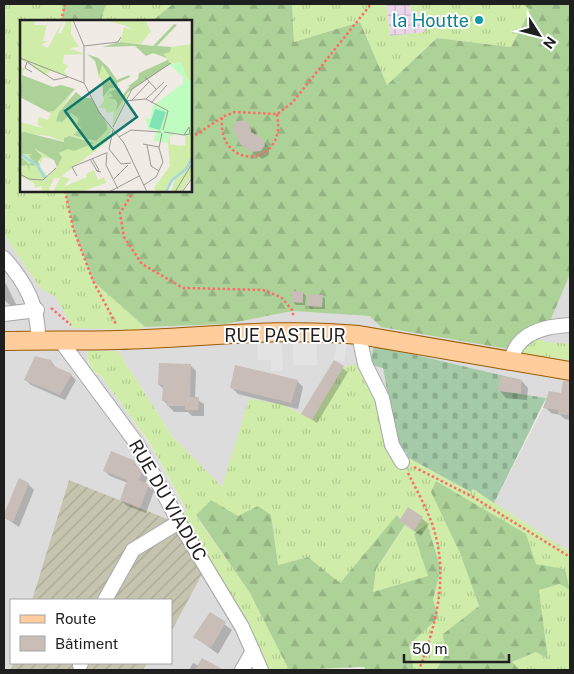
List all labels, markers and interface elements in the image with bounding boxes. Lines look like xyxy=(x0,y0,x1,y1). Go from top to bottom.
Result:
place label: la Houtte xyxy=(392,10,469,31)
north arrow xyxy=(514,10,564,60)
marker: la Houtte xyxy=(473,14,485,26)
inset map xyxy=(20,20,192,192)
text: N xyxy=(540,34,559,52)
street label: RUE PASTEUR xyxy=(224,325,346,346)
street label: RUE DU VIADUC xyxy=(125,436,211,564)
legend xyxy=(10,599,172,664)
text: Route xyxy=(55,610,96,627)
scale bar xyxy=(404,632,509,664)
text: Bâtiment xyxy=(55,635,118,652)
text: 50 m xyxy=(412,640,447,657)

